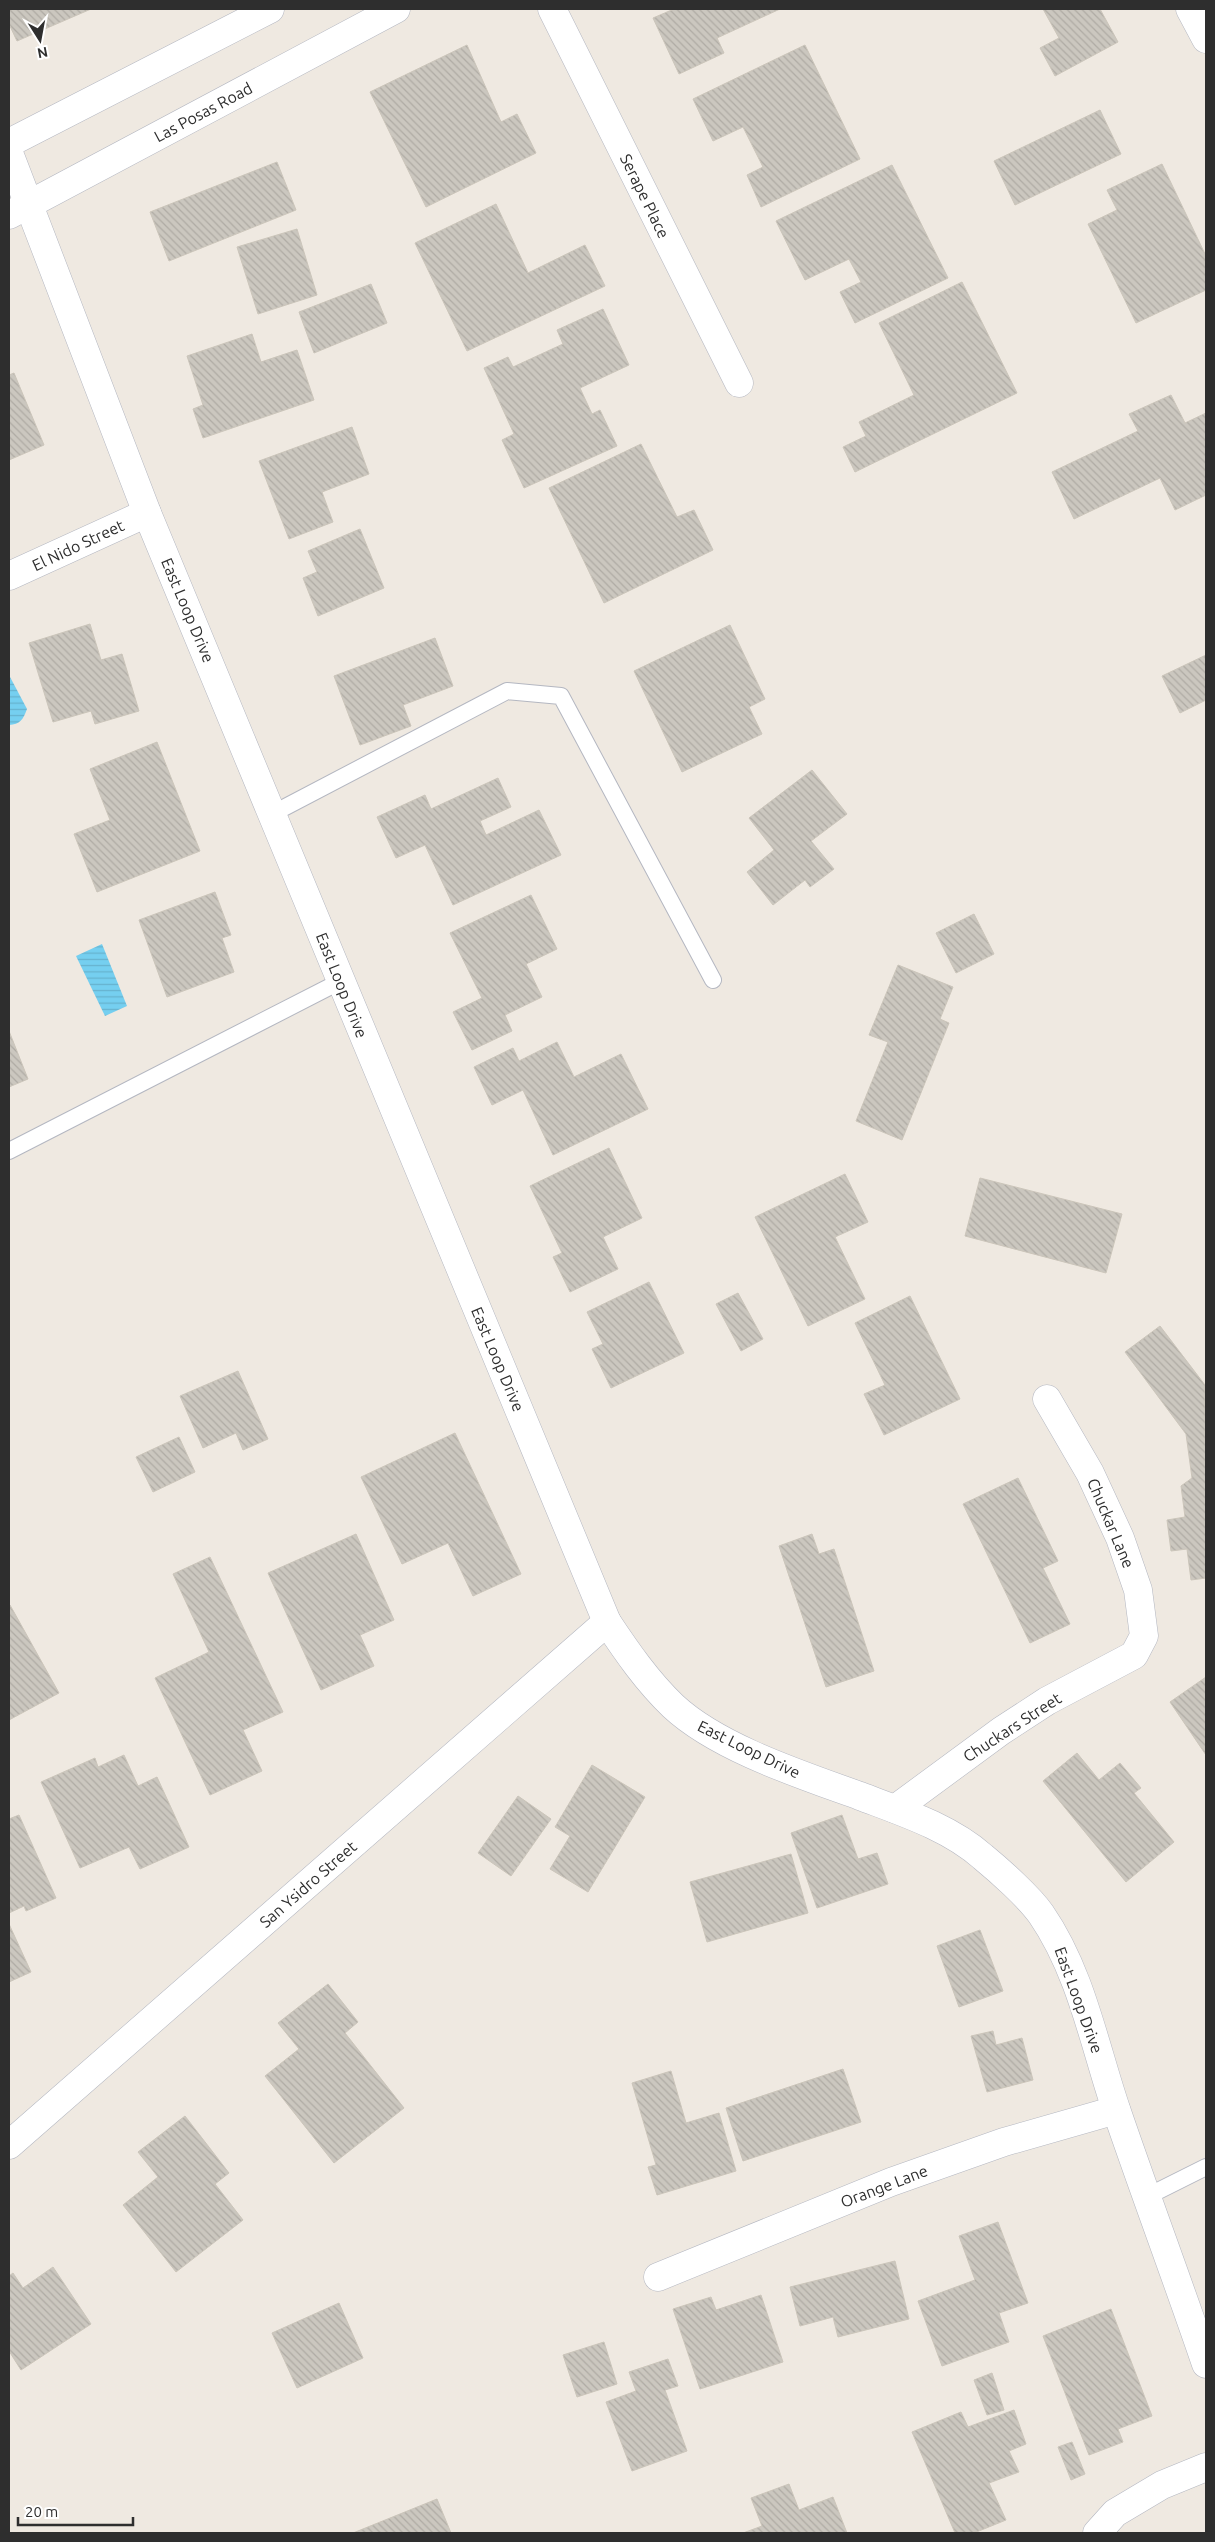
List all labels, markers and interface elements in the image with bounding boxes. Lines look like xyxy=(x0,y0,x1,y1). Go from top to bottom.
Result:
north arrow xyxy=(15,15,65,65)
text: N xyxy=(36,44,49,62)
street label: Las Posas Road xyxy=(151,79,255,145)
street label: Serape Place xyxy=(617,151,673,241)
street label: El Nido Street xyxy=(29,516,127,574)
street label: East Loop Drive xyxy=(158,555,218,665)
street label: East Loop Drive xyxy=(313,930,371,1040)
street label: East Loop Drive xyxy=(468,1304,528,1414)
street label: Chuckar Lane xyxy=(1084,1475,1138,1571)
street label: Chuckars Street xyxy=(960,1688,1065,1765)
street label: East Loop Drive xyxy=(695,1716,803,1782)
street label: San Ysidro Street xyxy=(256,1837,361,1931)
street label: East Loop Drive xyxy=(1051,1944,1107,2056)
street label: Orange Lane xyxy=(838,2161,930,2211)
scale bar xyxy=(18,2494,132,2526)
text: 20 m xyxy=(25,2503,58,2520)

